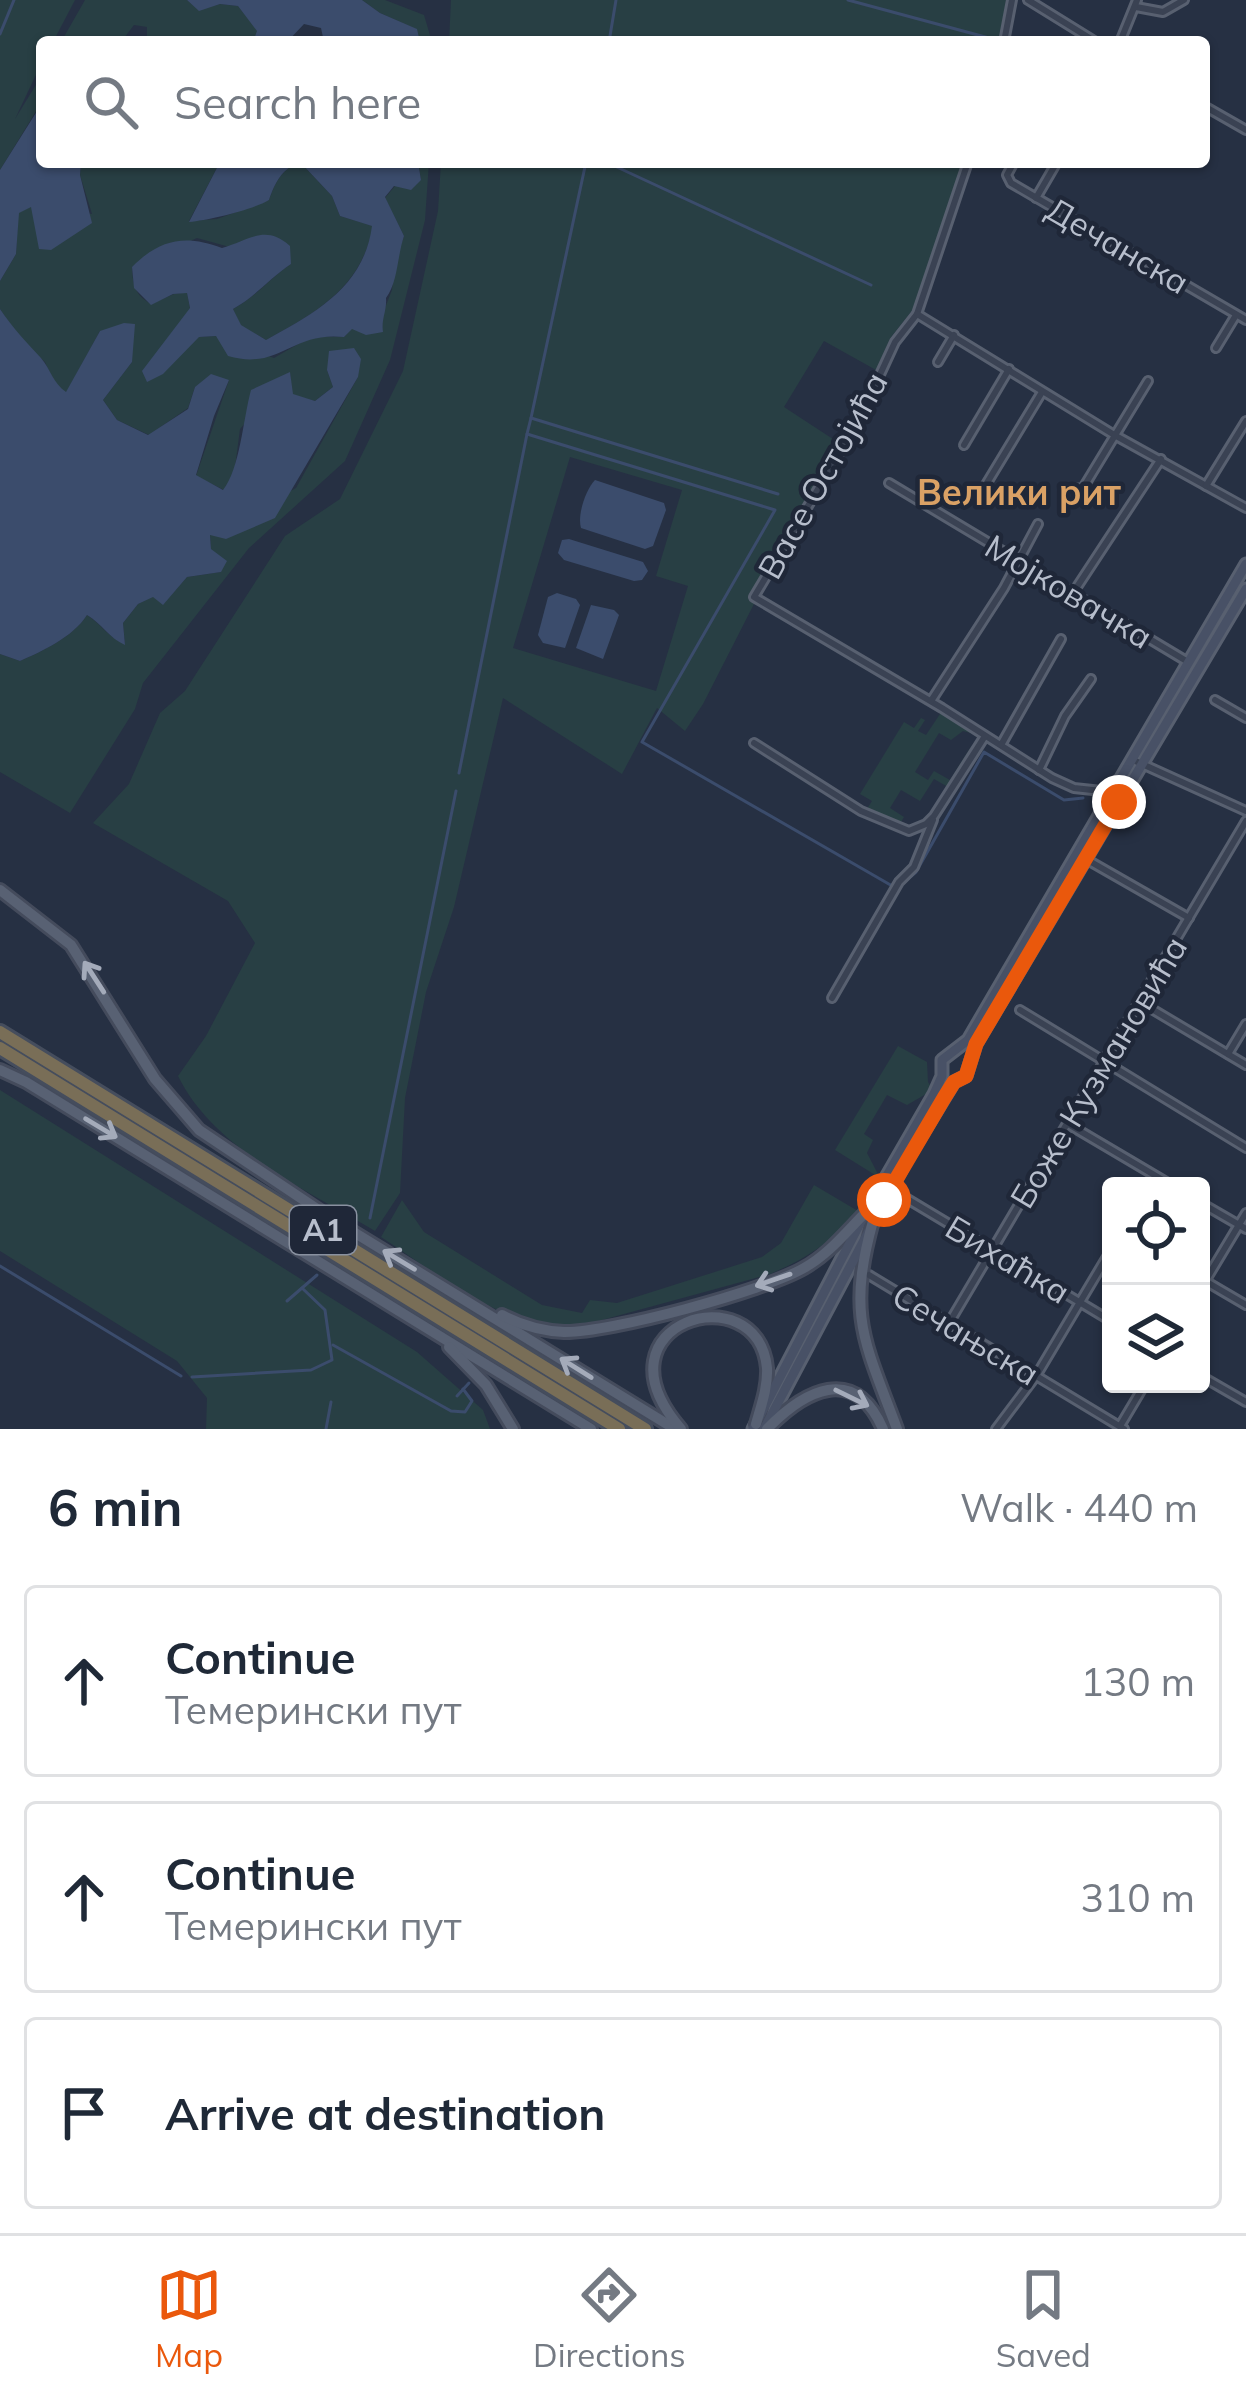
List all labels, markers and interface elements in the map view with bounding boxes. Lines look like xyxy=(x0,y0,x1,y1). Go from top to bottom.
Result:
search box xyxy=(36,36,1210,168)
icon: search xyxy=(78,69,144,135)
text: Search here xyxy=(174,74,421,130)
street label: Дечанска xyxy=(1039,188,1197,302)
street label: Васе Остојића xyxy=(748,364,896,586)
district label: Велики рит xyxy=(917,469,1122,514)
street label: Мојковачка xyxy=(978,525,1160,657)
route end xyxy=(1092,775,1146,829)
street label: Боже Кузмановића xyxy=(1001,929,1195,1215)
one-way arrow xyxy=(81,961,106,995)
one-way arrow xyxy=(83,1116,117,1140)
route start xyxy=(857,1173,911,1227)
map controls xyxy=(1102,1177,1210,1393)
button: locate xyxy=(1102,1177,1210,1285)
road number: A1 xyxy=(290,1206,356,1254)
street label: Бихаћка xyxy=(939,1206,1077,1312)
one-way arrow xyxy=(383,1248,417,1272)
one-way arrow xyxy=(755,1271,793,1293)
street label: Сечањска xyxy=(885,1274,1047,1394)
button: layers xyxy=(1102,1285,1210,1393)
one-way arrow xyxy=(560,1356,594,1380)
one-way arrow xyxy=(833,1388,869,1410)
text: 6 min xyxy=(48,1475,183,1539)
text: Walk · 440 m xyxy=(960,1483,1198,1532)
text: Continue xyxy=(165,1629,355,1685)
icon: ahead xyxy=(51,1648,117,1714)
text: 130 m xyxy=(1080,1657,1195,1706)
text: Темерински пут xyxy=(165,1685,462,1734)
text: Continue xyxy=(165,1845,355,1901)
icon: ahead xyxy=(51,1864,117,1930)
text: 310 m xyxy=(1080,1873,1195,1922)
text: Темерински пут xyxy=(165,1901,462,1950)
icon: arrive xyxy=(51,2080,117,2146)
text: Arrive at destination xyxy=(165,2085,605,2141)
tab: Map xyxy=(155,2262,223,2375)
tab: Directions xyxy=(533,2262,686,2375)
tab: Saved xyxy=(996,2262,1091,2375)

